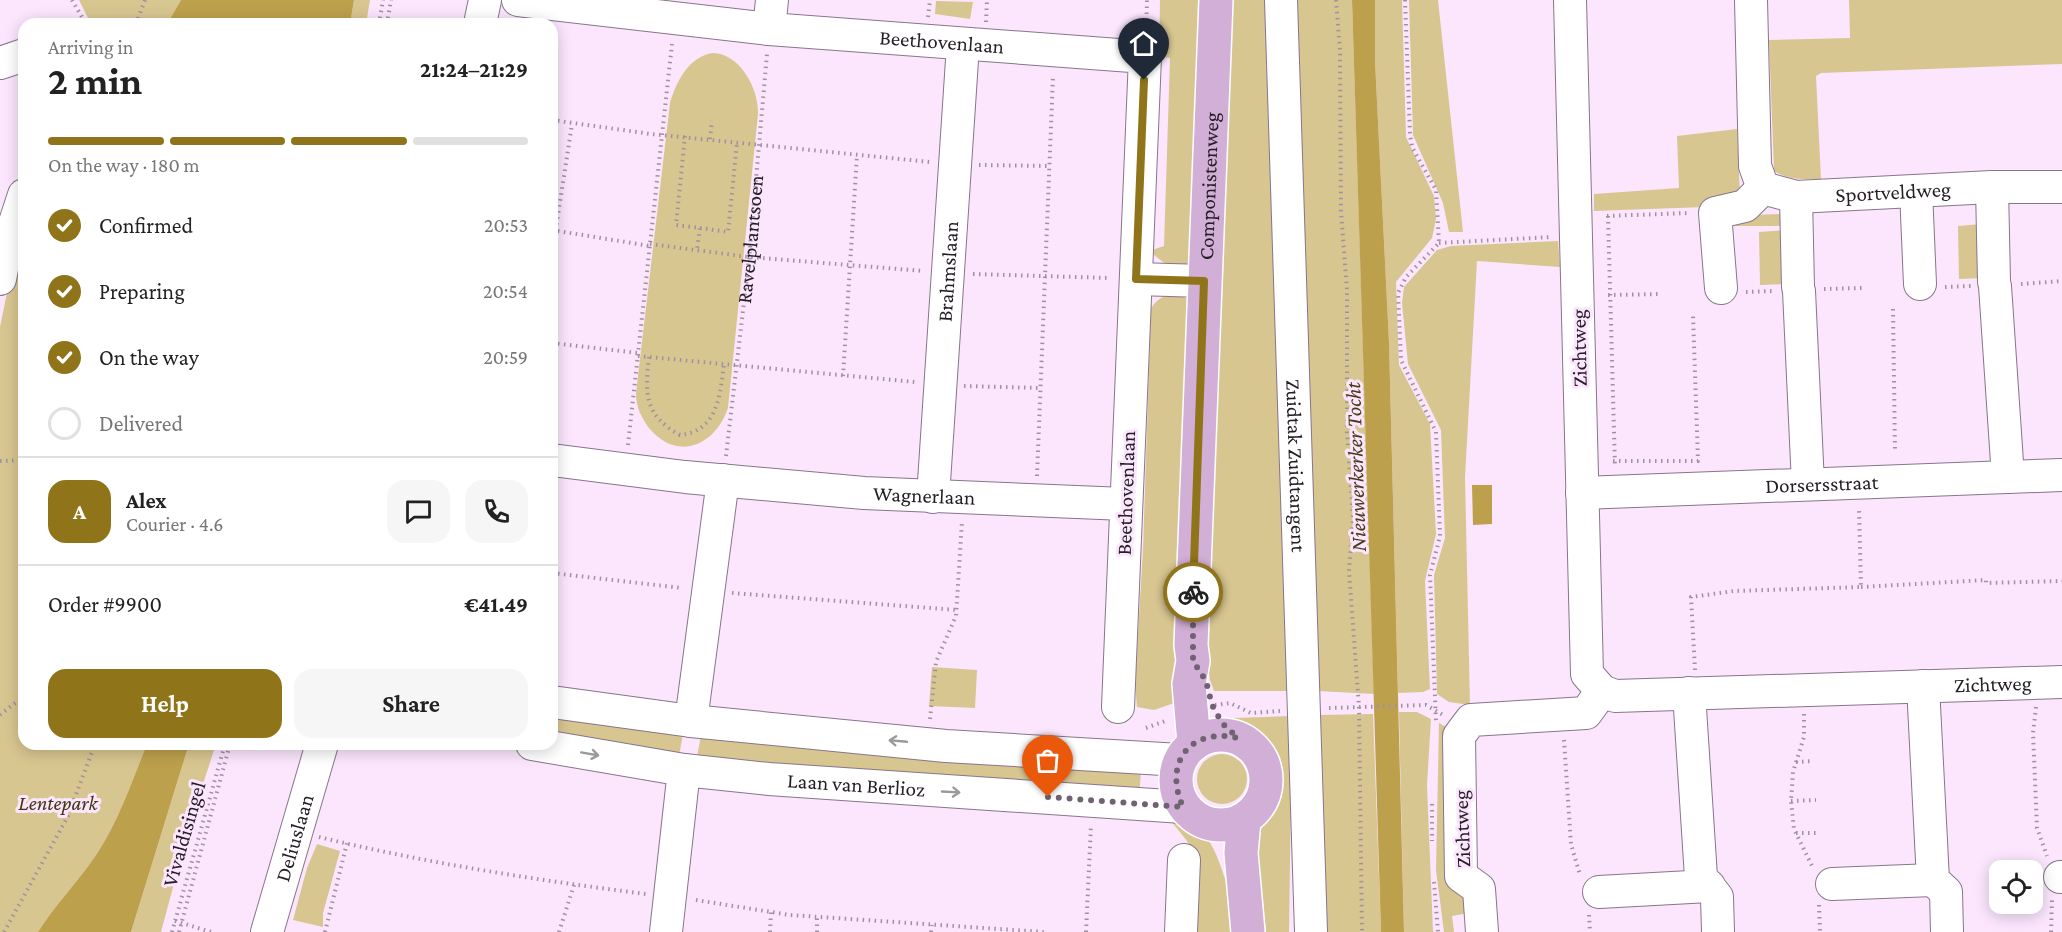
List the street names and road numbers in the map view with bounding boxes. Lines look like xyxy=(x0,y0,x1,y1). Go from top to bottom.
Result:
street label: Beethovenlaan xyxy=(879,25,1005,58)
street label: Componistenweg xyxy=(1194,112,1224,260)
street label: Ravelplantsoen xyxy=(732,174,768,305)
street label: Sportveldweg xyxy=(1835,177,1952,207)
street label: Brahmslaan xyxy=(933,220,963,323)
street label: Zichtweg xyxy=(1566,309,1592,387)
street label: Zuidtak Zuidtangent xyxy=(1281,379,1311,554)
street label: Beethovenlaan xyxy=(1112,430,1140,556)
street label: Dorsersstraat xyxy=(1765,470,1880,498)
street label: Wagnerlaan xyxy=(873,481,976,510)
street label: Zichtweg xyxy=(1954,671,2032,697)
street label: Laan van Berlioz xyxy=(786,768,926,802)
street label: Vivaldisingel xyxy=(158,779,210,889)
street label: Zichtweg xyxy=(1449,790,1475,868)
street label: Deliuslaan xyxy=(270,791,319,884)

